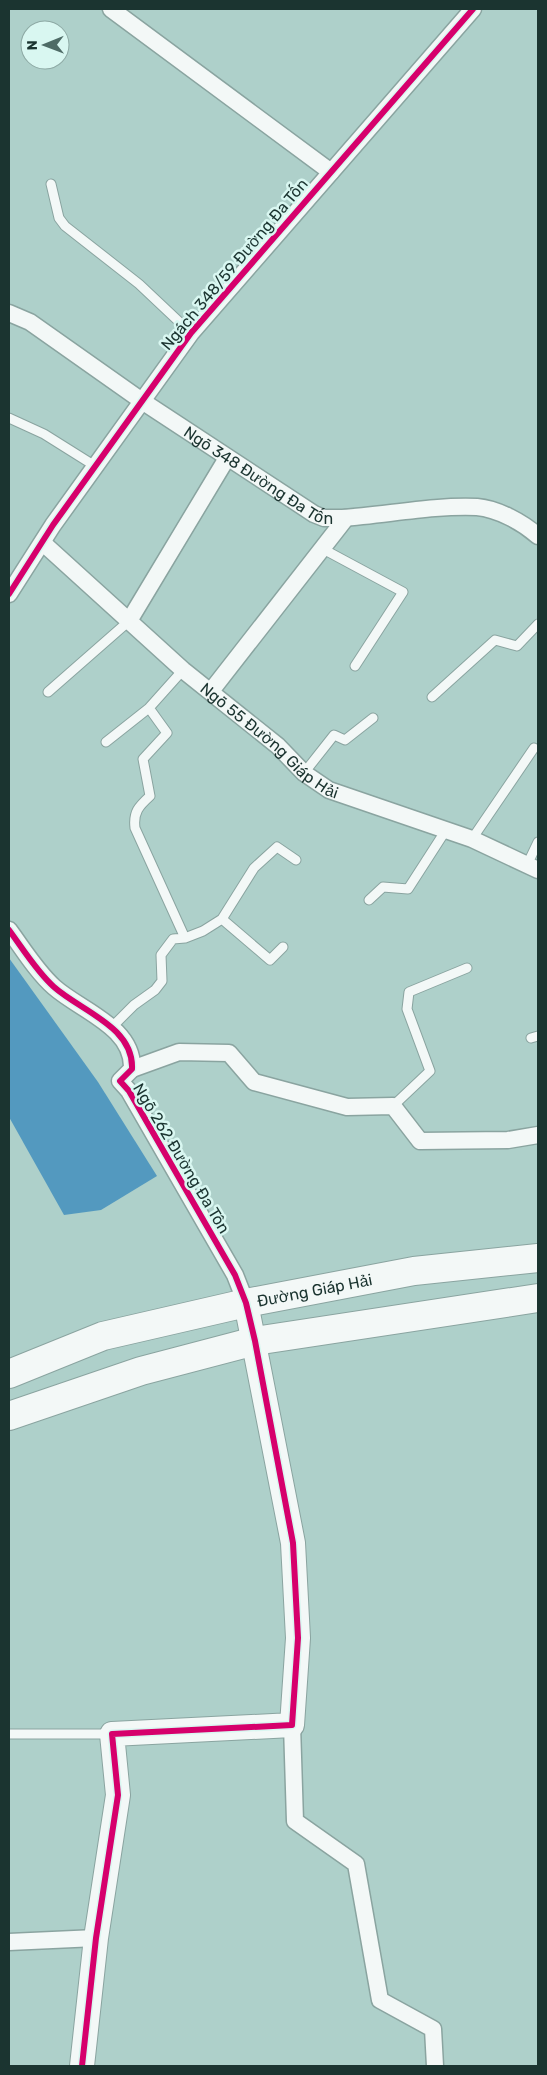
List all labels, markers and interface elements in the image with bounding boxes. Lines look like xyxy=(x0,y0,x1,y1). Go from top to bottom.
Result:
north arrow xyxy=(20,20,70,70)
text: N xyxy=(24,40,41,50)
street label: Ngách 348/59 Đường Đa Tốn xyxy=(156,174,312,354)
street label: Ngõ 348 Đường Đa Tốn xyxy=(180,422,333,528)
street label: Ngõ 55 Đường Giáp Hải xyxy=(196,679,341,803)
street label: Ngõ 262 Đường Đa Tôn xyxy=(129,1080,234,1237)
street label: Đường Giáp Hải xyxy=(256,1270,374,1311)

